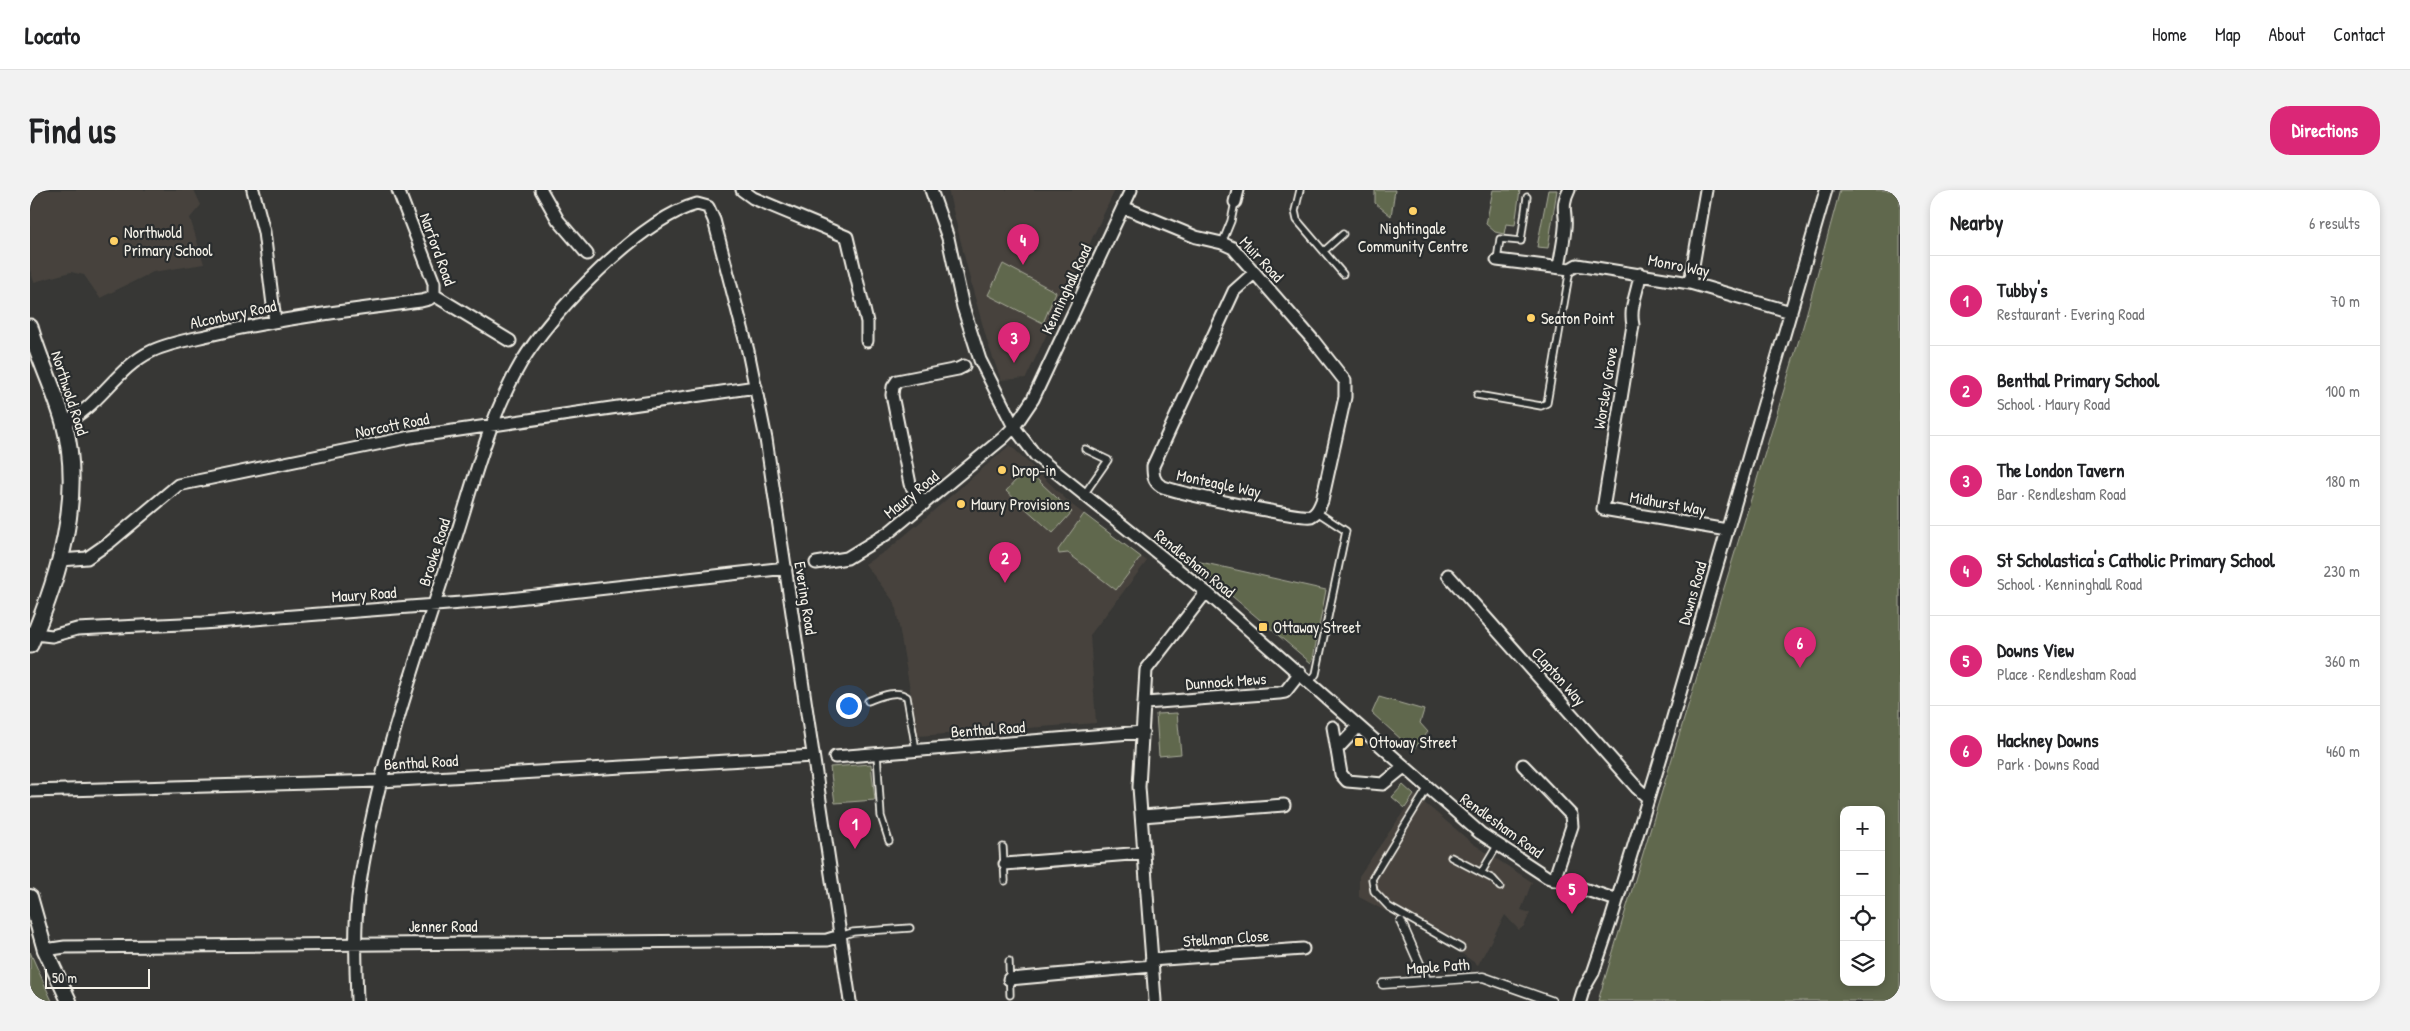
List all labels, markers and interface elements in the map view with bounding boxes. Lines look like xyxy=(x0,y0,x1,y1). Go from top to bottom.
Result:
text: Locato xyxy=(25,19,80,51)
text: Home xyxy=(2152,22,2187,47)
text: Map xyxy=(2215,22,2240,47)
text: About xyxy=(2268,22,2305,47)
text: Contact xyxy=(2333,22,2385,47)
button: Directions xyxy=(2270,106,2380,155)
text: Find us xyxy=(30,107,116,154)
marker: Nightingale Community Centre xyxy=(1407,205,1419,217)
text: Nearby xyxy=(1950,208,2003,237)
street label: Narford Road xyxy=(415,210,461,288)
text: 6 results xyxy=(2309,212,2360,234)
place label: Nightingale Community Centre xyxy=(1358,217,1469,257)
place label: Northwold Primary School xyxy=(124,221,213,261)
pin: 4 xyxy=(1007,224,1039,265)
street label: Muir Road xyxy=(1235,231,1289,287)
marker: Northwold Primary School xyxy=(108,235,120,247)
street label: Kenninghall Road xyxy=(1036,240,1096,338)
street label: Monro Way xyxy=(1646,248,1712,282)
text: Tubby's xyxy=(1997,277,2048,303)
text: 1 xyxy=(1963,290,1969,312)
text: 70 m xyxy=(2330,290,2360,312)
street label: Alconbury Road xyxy=(188,294,278,334)
text: Restaurant · Evering Road xyxy=(1997,303,2145,325)
place label: Seaton Point xyxy=(1541,307,1615,329)
marker: Seaton Point xyxy=(1525,312,1537,324)
pin: 3 xyxy=(998,322,1030,363)
street label: Worsley Grove xyxy=(1588,345,1622,431)
street label: Northwold Road xyxy=(46,348,94,438)
text: Benthal Primary School xyxy=(1997,367,2159,393)
text: 2 xyxy=(1962,380,1970,402)
text: 100 m xyxy=(2325,380,2360,402)
text: School · Maury Road xyxy=(1997,393,2110,415)
street label: Norcott Road xyxy=(353,407,431,443)
text: The London Tavern xyxy=(1997,457,2125,483)
place label: Drop-in xyxy=(1012,459,1056,481)
street label: Monteagle Way xyxy=(1175,463,1263,503)
marker: Drop-in xyxy=(996,464,1008,476)
street label: Maury Road xyxy=(879,465,943,523)
text: 3 xyxy=(1962,470,1970,492)
text: 180 m xyxy=(2326,470,2360,492)
text: Bar · Rendlesham Road xyxy=(1997,483,2126,505)
street label: Midhurst Way xyxy=(1628,485,1708,521)
place label: Maury Provisions xyxy=(971,493,1070,515)
marker: Maury Provisions xyxy=(955,498,967,510)
street label: Brooke Road xyxy=(413,515,455,589)
street label: Rendlesham Road xyxy=(1150,524,1240,602)
pin: 2 xyxy=(989,542,1021,583)
text: St Scholastica's Catholic Primary School xyxy=(1997,547,2275,573)
street label: Downs Road xyxy=(1673,559,1711,627)
street label: Evering Road xyxy=(789,560,823,636)
text: 4 xyxy=(1963,560,1969,582)
text: 230 m xyxy=(2324,560,2360,582)
text: School · Kenninghall Road xyxy=(1997,573,2142,595)
street label: Maury Road xyxy=(331,581,397,607)
place label: Ottaway Street xyxy=(1273,616,1361,638)
marker: Ottaway Street xyxy=(1257,621,1269,633)
pin: 6 xyxy=(1784,627,1816,668)
text: Downs View xyxy=(1997,637,2074,663)
street label: Clapton Way xyxy=(1527,642,1591,710)
text: 5 xyxy=(1963,650,1969,672)
text: 360 m xyxy=(2325,650,2360,672)
text: Place · Rendlesham Road xyxy=(1997,663,2136,685)
street label: Dunnock Mews xyxy=(1185,667,1267,695)
your location xyxy=(836,693,862,719)
street label: Benthal Road xyxy=(950,715,1026,743)
text: Hackney Downs xyxy=(1997,727,2099,753)
place label: Ottoway Street xyxy=(1369,731,1457,753)
marker: Ottoway Street xyxy=(1353,736,1365,748)
text: 6 xyxy=(1963,740,1969,762)
text: 460 m xyxy=(2326,740,2360,762)
street label: Benthal Road xyxy=(383,749,459,775)
text: Park · Downs Road xyxy=(1997,753,2099,775)
street label: Rendlesham Road xyxy=(1456,787,1548,863)
map controls xyxy=(1840,806,1885,986)
button: + xyxy=(1840,806,1885,851)
pin: 1 xyxy=(839,808,871,849)
button: − xyxy=(1840,851,1885,896)
pin: 5 xyxy=(1556,873,1588,914)
button: locate xyxy=(1840,896,1885,941)
street label: Jenner Road xyxy=(408,915,478,937)
street label: Stellman Close xyxy=(1182,924,1270,952)
button: layers xyxy=(1840,941,1885,986)
street label: Maple Path xyxy=(1406,953,1471,979)
scale bar xyxy=(45,966,150,989)
text: 50 m xyxy=(52,968,77,987)

